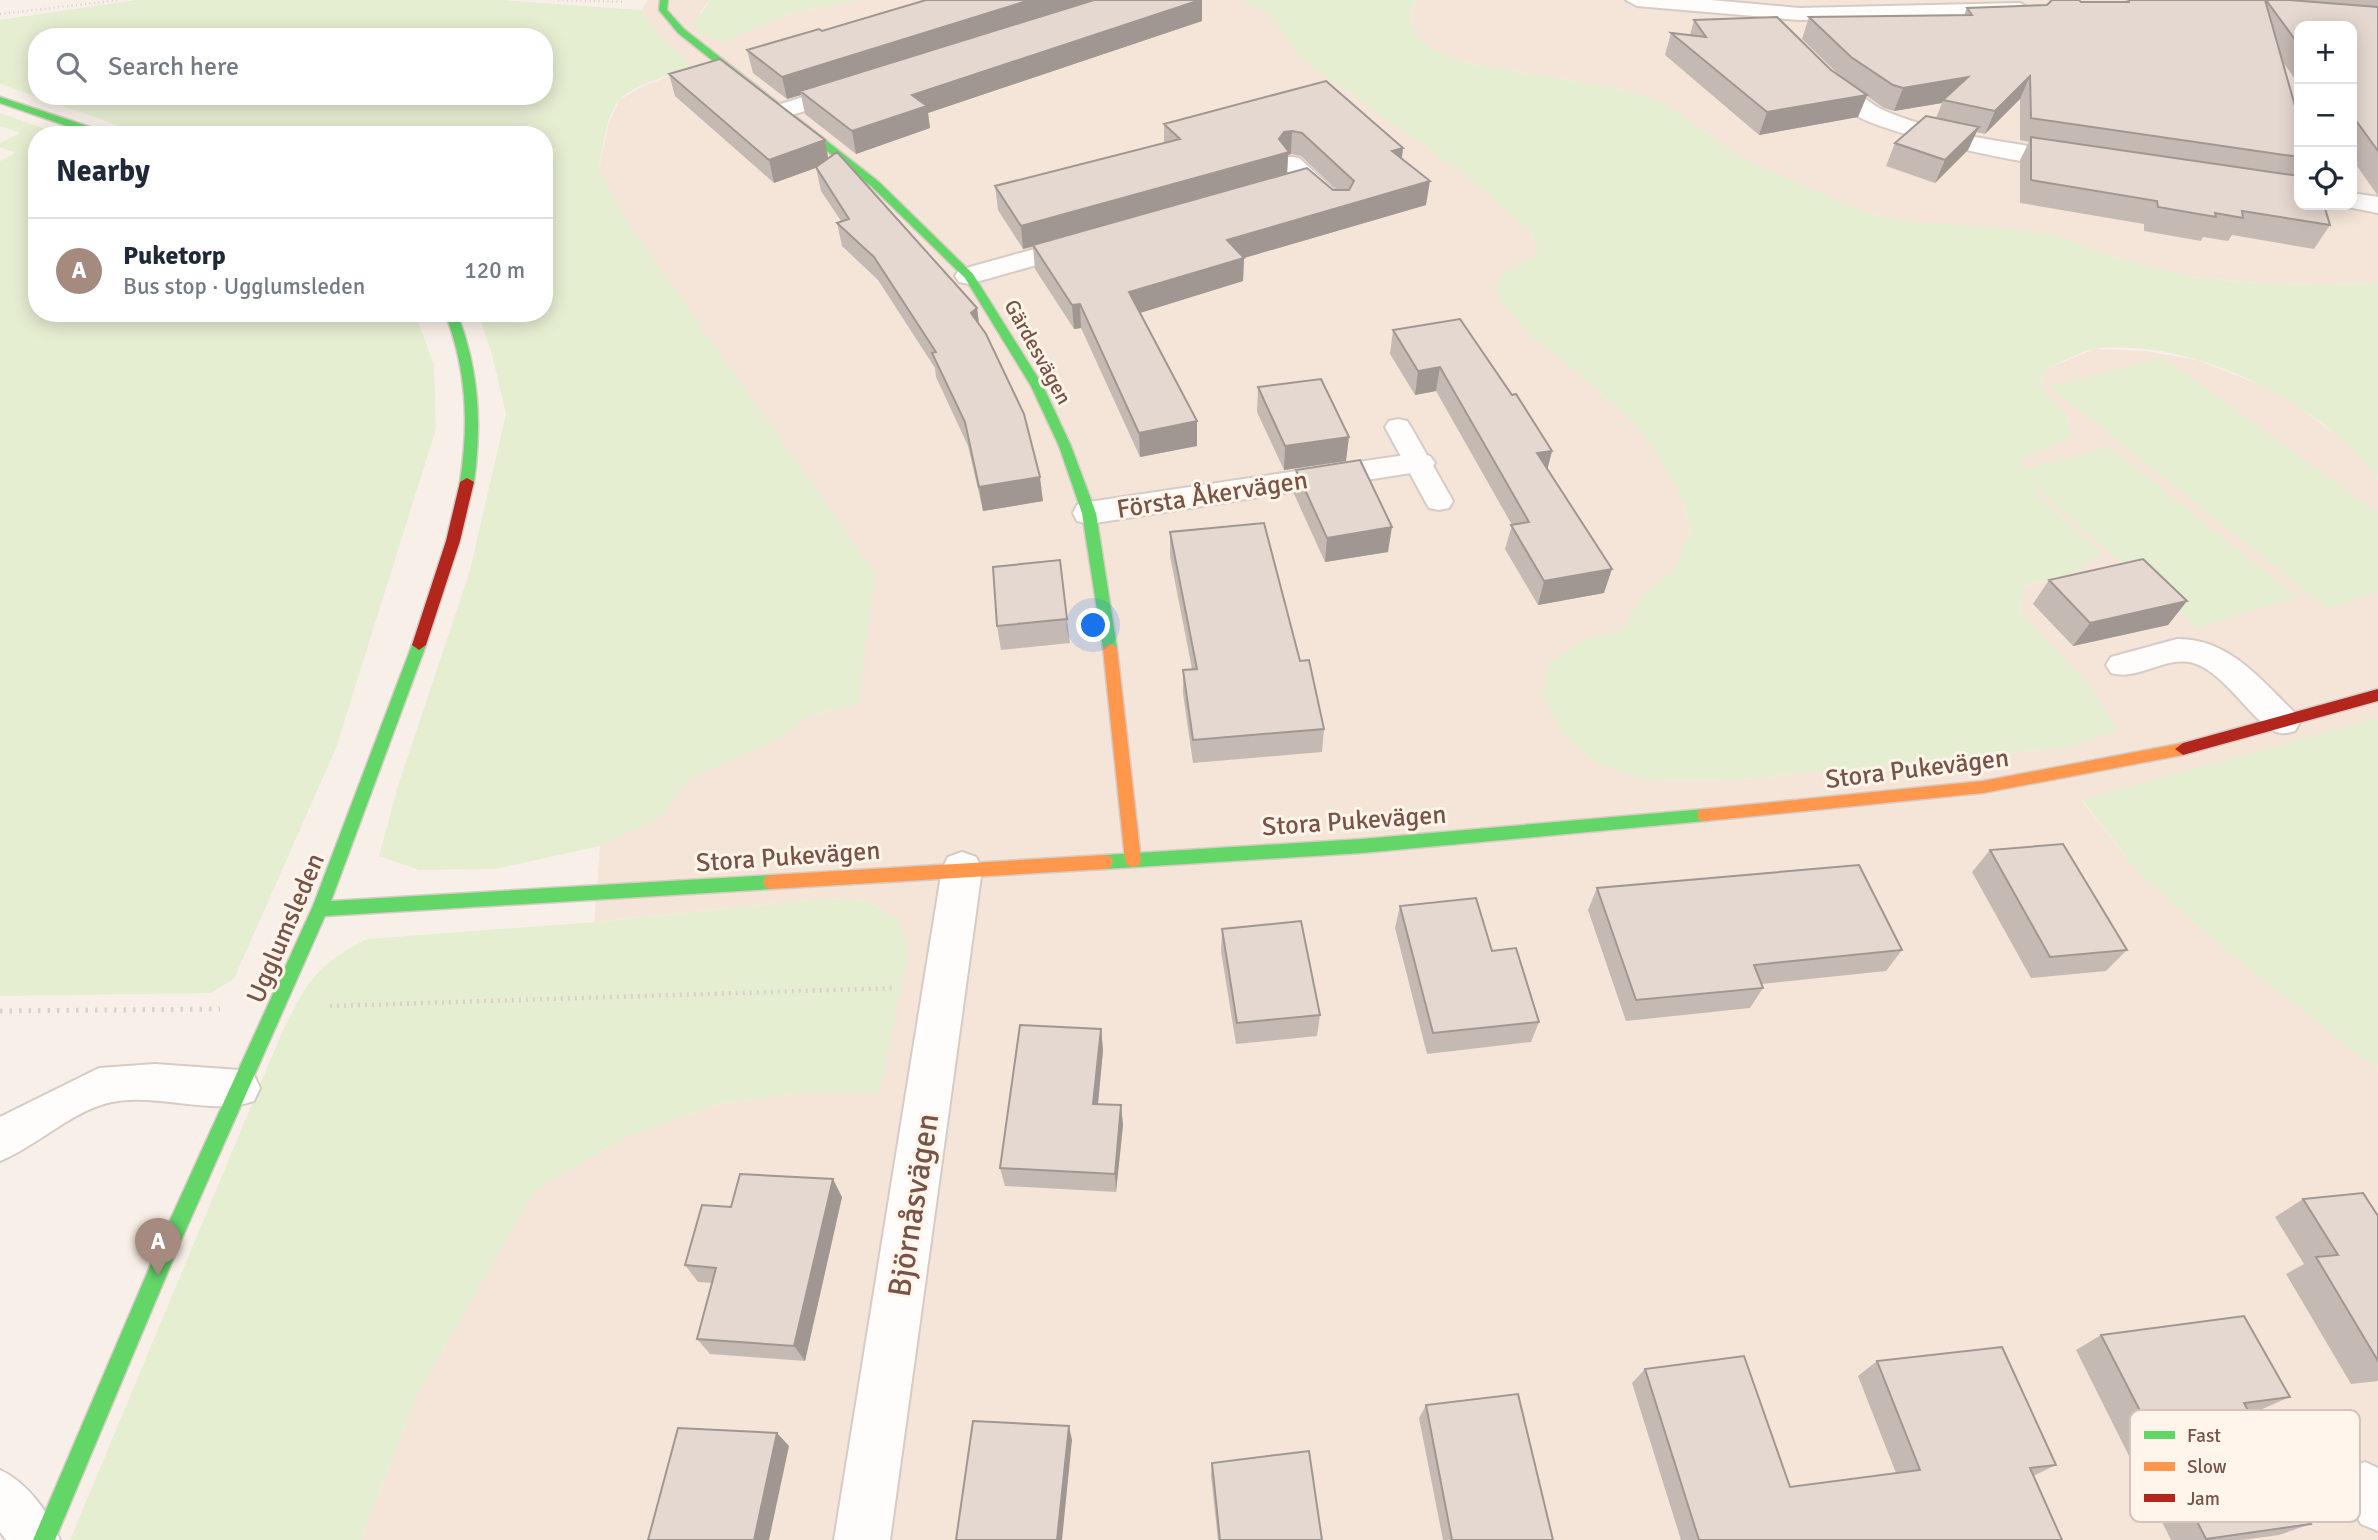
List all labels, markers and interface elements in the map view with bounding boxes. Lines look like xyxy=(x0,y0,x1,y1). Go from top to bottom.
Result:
map controls xyxy=(2294,21,2357,210)
button: + xyxy=(2294,21,2357,84)
search box xyxy=(28,28,553,105)
icon: search xyxy=(52,48,90,86)
text: Search here xyxy=(108,51,239,83)
button: − xyxy=(2294,84,2357,147)
button: locate xyxy=(2294,147,2357,210)
text: Nearby xyxy=(56,153,150,190)
text: Puketorp xyxy=(123,240,226,272)
text: A xyxy=(72,256,86,285)
text: 120 m xyxy=(464,256,525,285)
text: Bus stop · Ugglumsleden xyxy=(123,272,365,301)
street label: Gärdesvägen xyxy=(999,295,1077,409)
street label: Första Åkervägen xyxy=(1114,464,1310,526)
your location xyxy=(1076,608,1110,642)
street label: Stora Pukevägen xyxy=(1823,742,2011,796)
street label: Stora Pukevägen xyxy=(1261,799,1447,843)
street label: Stora Pukevägen xyxy=(695,835,881,879)
street label: Ugglumsleden xyxy=(240,849,332,1008)
street label: Björnåsvägen xyxy=(880,1111,947,1300)
pin: A xyxy=(135,1218,181,1276)
legend xyxy=(2130,1410,2360,1522)
text: Fast xyxy=(2187,1424,2221,1448)
text: Slow xyxy=(2187,1455,2227,1479)
text: Jam xyxy=(2187,1487,2220,1511)

